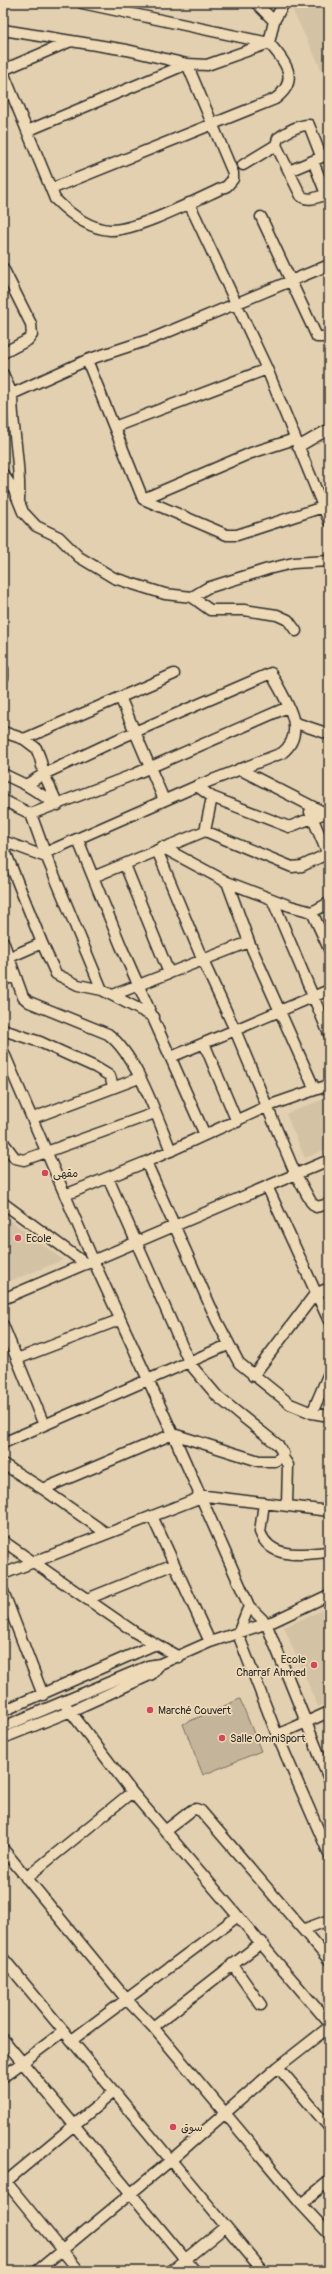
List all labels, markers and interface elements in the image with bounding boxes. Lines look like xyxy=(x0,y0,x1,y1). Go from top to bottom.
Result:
place label: مقهى xyxy=(53,1167,78,1181)
marker: مقهى xyxy=(40,1168,50,1178)
place label: Ecole xyxy=(26,1232,52,1245)
marker: Ecole xyxy=(13,1233,23,1243)
place label: Ecole Charraf Ahmed xyxy=(236,1653,307,1679)
marker: Ecole Charraf Ahmed xyxy=(309,1660,319,1670)
place label: Marché Couvert xyxy=(158,1704,231,1717)
marker: Marché Couvert xyxy=(145,1705,155,1715)
place label: Salle OmniSport xyxy=(230,1732,306,1745)
marker: Salle OmniSport xyxy=(217,1733,227,1743)
place label: سوق xyxy=(181,2121,202,2135)
marker: سوق xyxy=(168,2122,178,2132)

